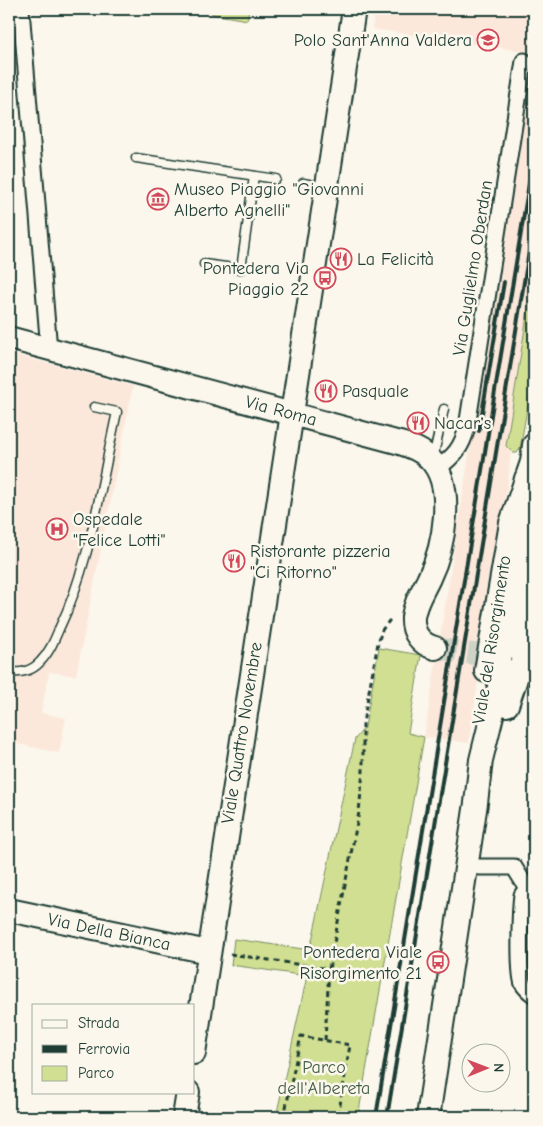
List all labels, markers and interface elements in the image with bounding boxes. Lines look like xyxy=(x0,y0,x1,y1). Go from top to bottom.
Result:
school or university icon: Polo Sant'Anna Valdera xyxy=(476,28,500,52)
place label: Polo Sant'Anna Valdera xyxy=(294,30,472,51)
place label: Museo Piaggio "Giovanni Alberto Agnelli" xyxy=(174,179,364,221)
street label: Via Guglielmo Oberdan xyxy=(449,179,497,357)
museum icon: Museo Piaggio "Giovanni Alberto Agnelli" xyxy=(146,187,170,211)
restaurant icon: La Felicità xyxy=(329,247,353,271)
place label: La Felicità xyxy=(357,249,434,270)
place label: Pontedera Via Piaggio 22 xyxy=(203,258,309,300)
bus stop icon: Pontedera Via Piaggio 22 xyxy=(313,266,337,290)
restaurant icon: Pasquale xyxy=(314,379,338,403)
place label: Pasquale xyxy=(342,381,409,402)
street label: Via Roma xyxy=(243,391,319,431)
restaurant icon: Nacar's xyxy=(406,411,430,435)
place label: Nacar's xyxy=(434,413,491,434)
place label: Ospedale "Felice Lotti" xyxy=(73,509,165,551)
hospital icon: Ospedale "Felice Lotti" xyxy=(45,517,69,541)
place label: Ristorante pizzeria "Ci Ritorno" xyxy=(250,541,391,583)
restaurant icon: Ristorante pizzeria "Ci Ritorno" xyxy=(222,549,246,573)
street label: Viale del Risorgimento xyxy=(468,554,516,726)
street label: Viale Quattro Novembre xyxy=(217,641,267,825)
street label: Via Della Bianca xyxy=(46,909,172,955)
place label: Pontedera Viale Risorgimento 21 xyxy=(299,942,422,984)
bus stop icon: Pontedera Viale Risorgimento 21 xyxy=(426,950,450,974)
legend xyxy=(32,1004,195,1094)
text: Strada xyxy=(78,1014,120,1032)
text: Ferrovia xyxy=(78,1040,130,1058)
north arrow xyxy=(460,1044,510,1094)
park label: Parco dell'Albereta xyxy=(278,1057,370,1099)
text: N xyxy=(490,1063,507,1072)
text: Parco xyxy=(78,1064,114,1082)

